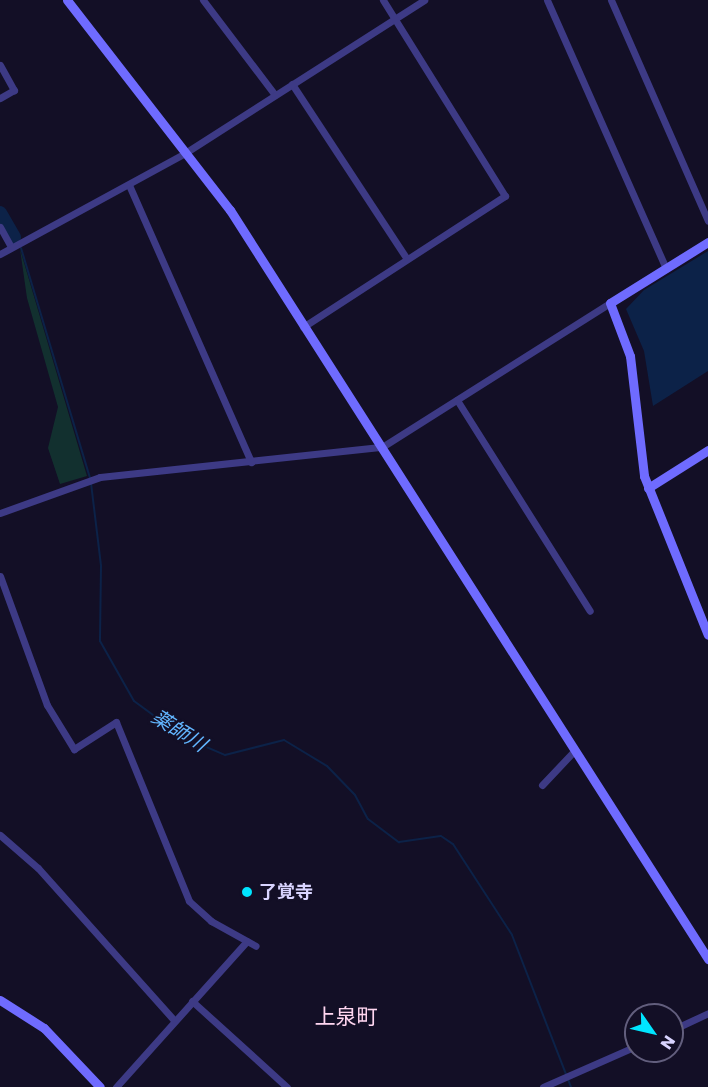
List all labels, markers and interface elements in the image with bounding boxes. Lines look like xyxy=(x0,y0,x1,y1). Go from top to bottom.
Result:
water label: 薬師川 xyxy=(147,705,211,757)
place label: 了覚寺 xyxy=(259,881,313,903)
marker: 了覚寺 xyxy=(240,885,254,899)
north arrow xyxy=(624,1003,684,1063)
district label: 上泉町 xyxy=(315,1004,377,1030)
text: N xyxy=(655,1031,681,1054)

